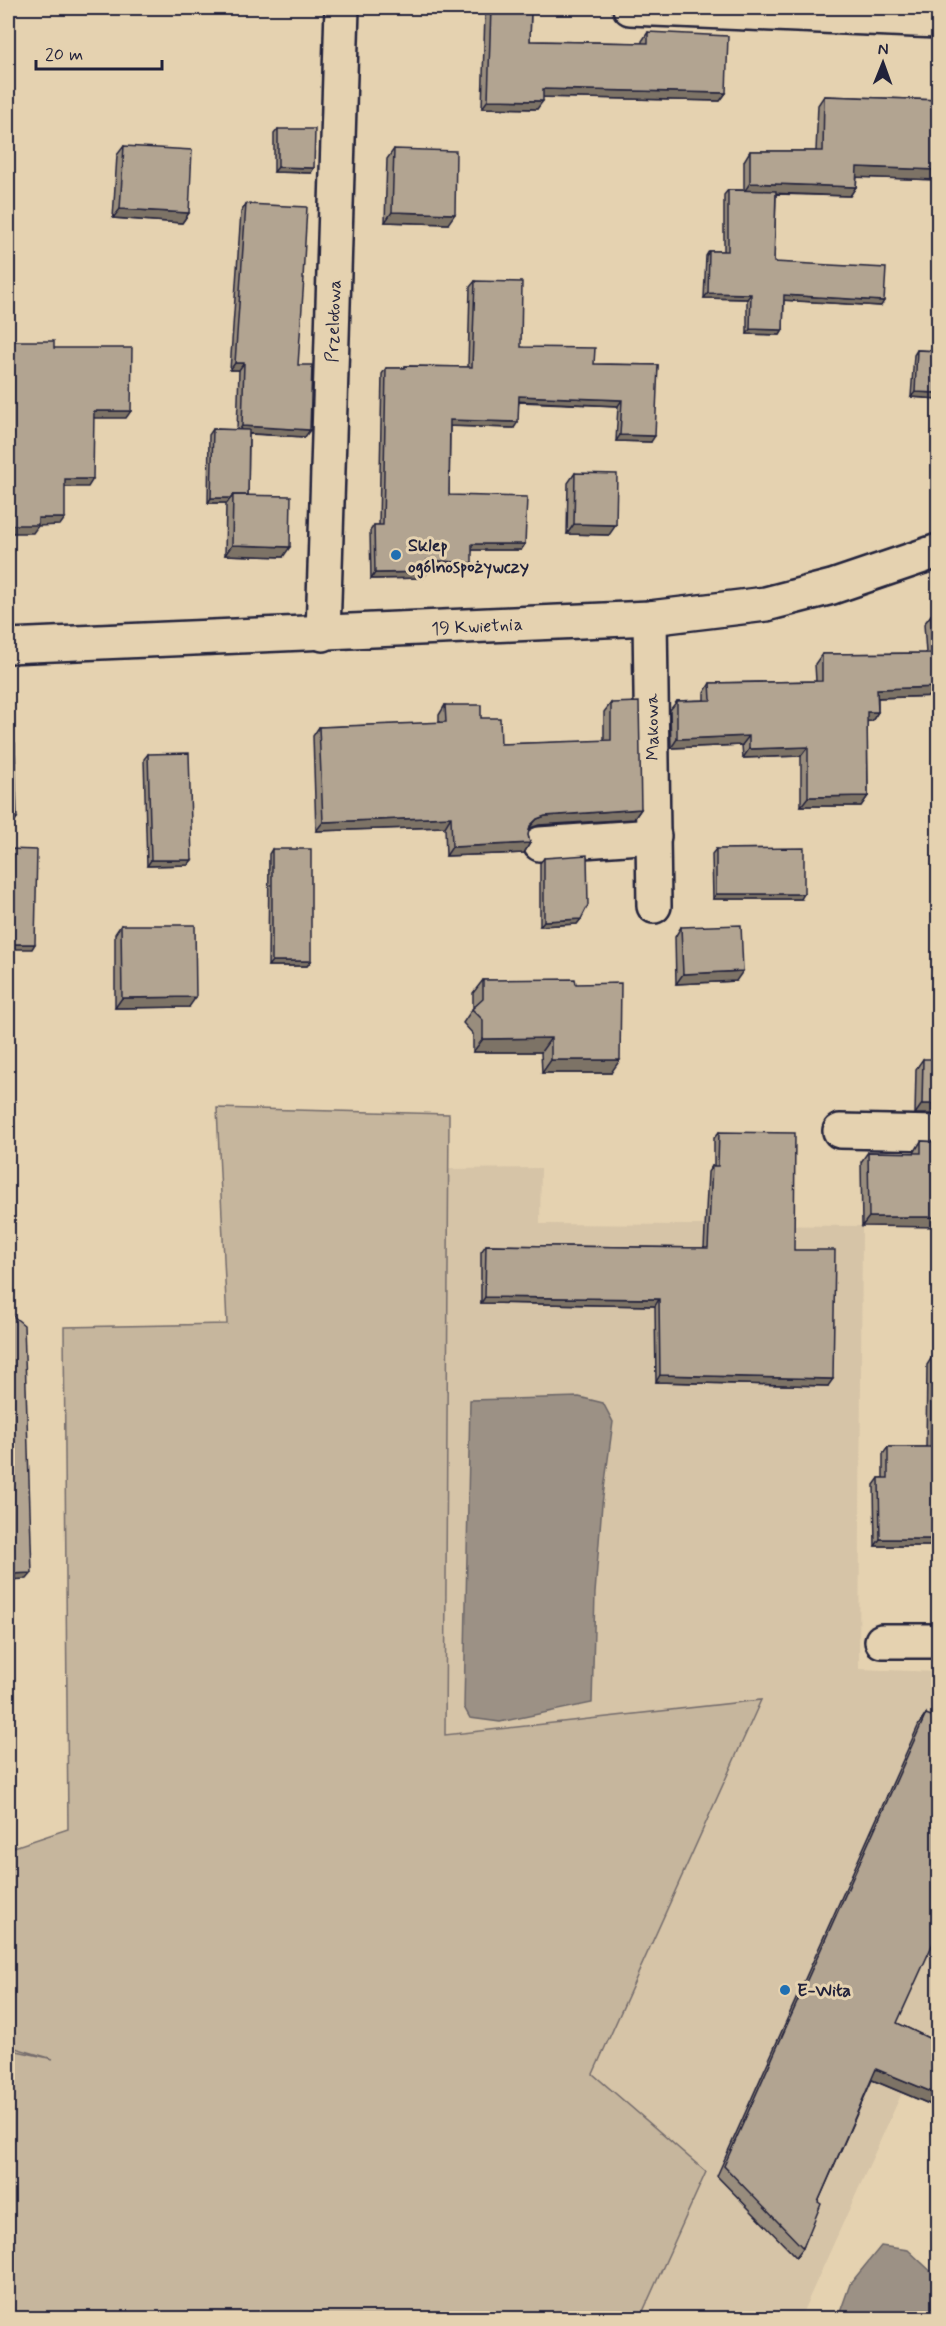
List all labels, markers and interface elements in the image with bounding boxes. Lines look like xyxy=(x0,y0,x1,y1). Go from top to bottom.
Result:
scale bar xyxy=(36,33,162,71)
north arrow xyxy=(853,33,913,93)
text: N xyxy=(878,39,889,60)
text: 20 m xyxy=(45,43,83,67)
street label: Przelotowa xyxy=(321,279,347,363)
place label: Sklep ogólnospożywczy xyxy=(408,534,529,579)
marker: Sklep ogólnospożywczy xyxy=(389,548,403,562)
street label: 19 Kwietnia xyxy=(431,613,524,641)
street label: Makowa xyxy=(640,693,666,761)
place label: E-Wita xyxy=(797,1979,851,2003)
marker: E-Wita xyxy=(778,1983,792,1997)

